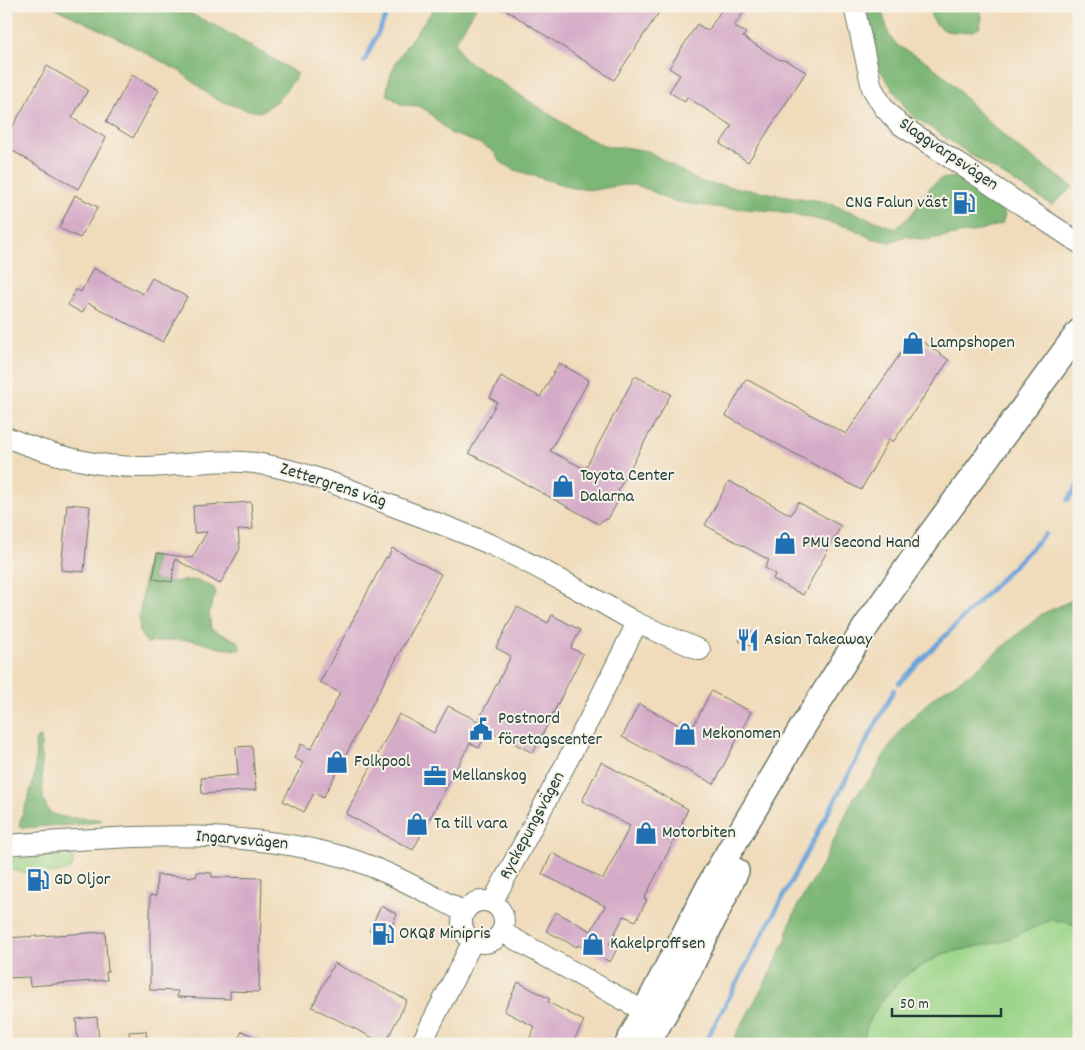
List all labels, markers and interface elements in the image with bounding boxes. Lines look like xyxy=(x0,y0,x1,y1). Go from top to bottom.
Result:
street label: Slaggvarpsvägen xyxy=(893,112,1003,198)
fuel station icon: CNG Falun väst xyxy=(951,190,977,216)
place label: CNG Falun väst xyxy=(845,191,948,216)
shop icon: Lampshopen xyxy=(900,330,926,356)
place label: Lampshopen xyxy=(930,331,1015,356)
street label: Zettergrens väg xyxy=(277,457,390,515)
place label: Toyota Center Dalarna xyxy=(580,464,675,510)
shop icon: Toyota Center Dalarna xyxy=(550,473,576,499)
shop icon: PMU Second Hand xyxy=(772,530,798,556)
place label: PMU Second Hand xyxy=(802,531,920,556)
restaurant icon: Asian Takeaway xyxy=(735,627,761,653)
place label: Asian Takeaway xyxy=(764,628,873,653)
place label: Postnord företagscenter xyxy=(498,707,603,753)
public building icon: Postnord företagscenter xyxy=(468,716,494,742)
shop icon: Mekonomen xyxy=(672,721,698,747)
place label: Mekonomen xyxy=(702,722,781,747)
shop icon: Folkpool xyxy=(324,749,350,775)
place label: Folkpool xyxy=(354,750,411,775)
office icon: Mellanskog xyxy=(422,763,448,789)
place label: Mellanskog xyxy=(452,764,527,789)
street label: Ryckepungsvägen xyxy=(494,768,572,884)
shop icon: Ta till vara xyxy=(404,811,430,837)
place label: Ta till vara xyxy=(434,812,508,837)
shop icon: Motorbiten xyxy=(633,820,659,846)
place label: Motorbiten xyxy=(662,821,736,846)
street label: Ingarvsvägen xyxy=(195,825,289,857)
fuel station icon: GD Oljor xyxy=(25,867,51,893)
place label: GD Oljor xyxy=(54,868,111,893)
fuel station icon: OKQ8 Minipris xyxy=(370,921,396,947)
place label: OKQ8 Minipris xyxy=(399,922,491,947)
shop icon: Kakelproffsen xyxy=(580,931,606,957)
place label: Kakelproffsen xyxy=(610,932,705,957)
scale bar xyxy=(892,985,1001,1017)
text: 50 m xyxy=(900,994,929,1016)

